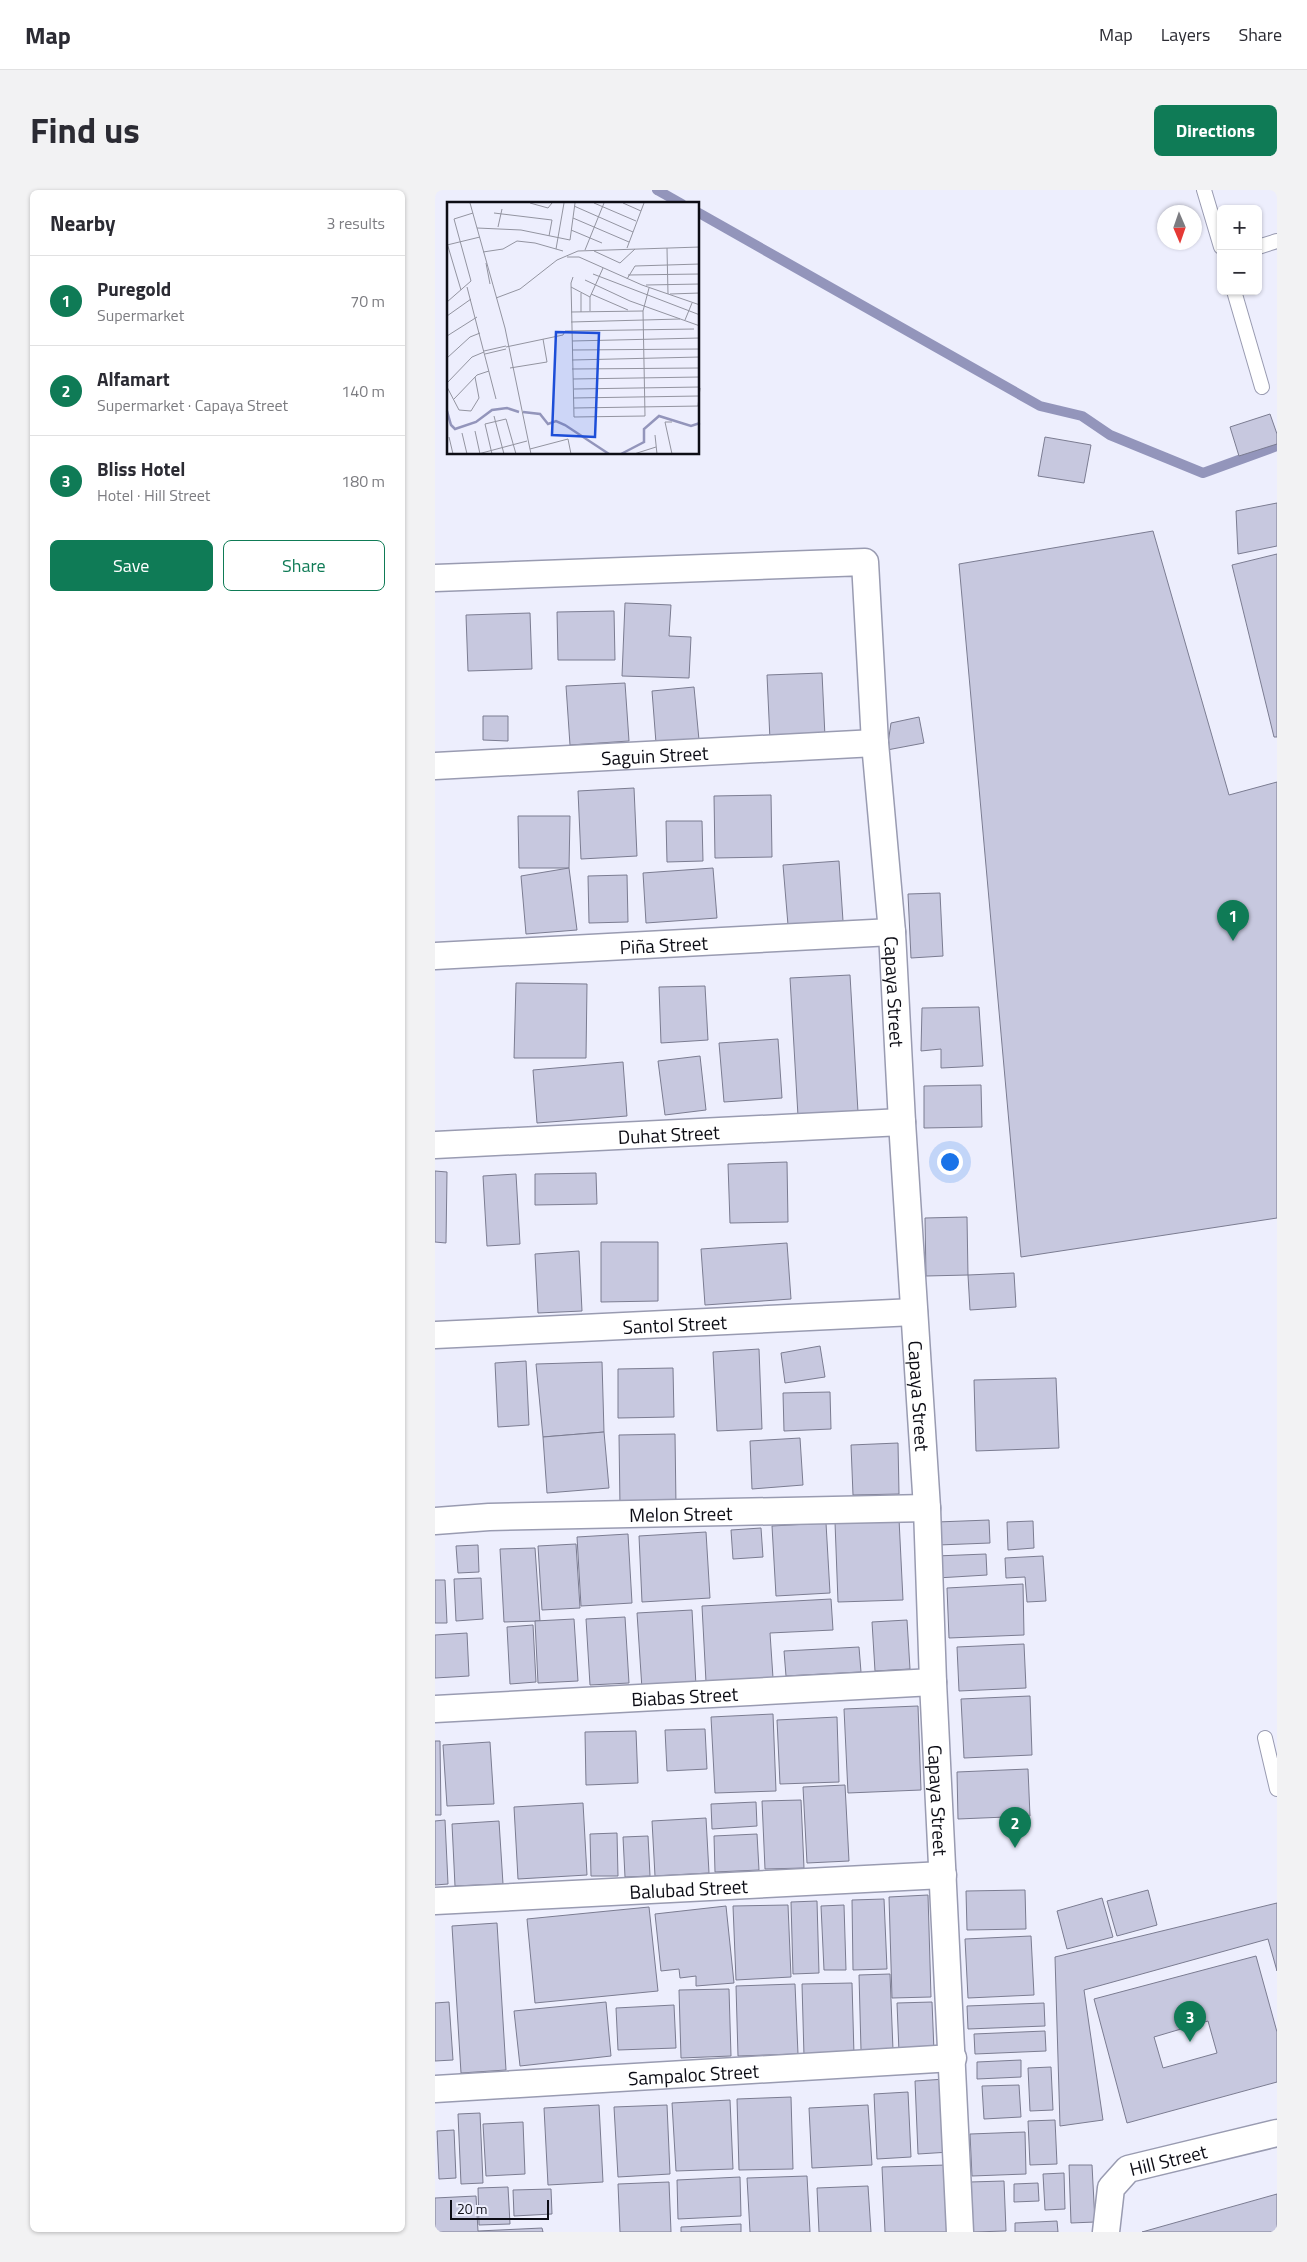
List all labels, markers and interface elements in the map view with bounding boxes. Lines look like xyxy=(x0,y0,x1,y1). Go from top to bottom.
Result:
text: Map xyxy=(25,17,71,53)
text: Map xyxy=(1099,21,1133,48)
text: Layers xyxy=(1161,21,1210,48)
text: Share xyxy=(1238,21,1282,48)
text: Find us xyxy=(30,103,140,157)
button: Directions xyxy=(1154,105,1277,156)
inset map xyxy=(447,202,700,455)
north arrow xyxy=(1157,205,1202,250)
map controls xyxy=(1217,205,1262,295)
button: + xyxy=(1217,205,1262,250)
text: Nearby xyxy=(50,207,115,239)
text: 3 results xyxy=(326,211,385,235)
button: − xyxy=(1217,250,1262,295)
text: Puregold xyxy=(97,274,171,303)
text: 1 xyxy=(62,289,70,313)
text: 70 m xyxy=(350,289,385,313)
text: Supermarket xyxy=(97,303,184,327)
text: Alfamart xyxy=(97,364,170,393)
text: 2 xyxy=(62,379,70,403)
text: 140 m xyxy=(341,379,385,403)
text: Supermarket · Capaya Street xyxy=(97,393,288,417)
text: Bliss Hotel xyxy=(97,454,185,483)
text: 3 xyxy=(62,469,70,493)
text: 180 m xyxy=(341,469,385,493)
text: Hotel · Hill Street xyxy=(97,483,210,507)
button: Save xyxy=(50,540,213,591)
button: Share xyxy=(223,540,385,591)
street label: Saguin Street xyxy=(600,737,709,772)
pin: 1 xyxy=(1217,900,1249,941)
street label: Piña Street xyxy=(619,927,709,961)
street label: Capaya Street xyxy=(878,935,913,1048)
street label: Duhat Street xyxy=(617,1116,721,1150)
your location xyxy=(937,1149,963,1175)
street label: Santol Street xyxy=(622,1306,728,1340)
street label: Capaya Street xyxy=(902,1339,938,1453)
street label: Melon Street xyxy=(629,1497,733,1529)
street label: Biabas Street xyxy=(630,1678,739,1713)
street label: Capaya Street xyxy=(922,1744,956,1857)
pin: 2 xyxy=(999,1807,1031,1848)
street label: Balubad Street xyxy=(629,1870,749,1906)
pin: 3 xyxy=(1174,2001,1206,2042)
street label: Sampaloc Street xyxy=(627,2055,760,2092)
street label: Hill Street xyxy=(1126,2136,1210,2183)
scale bar xyxy=(450,2197,549,2220)
text: 20 m xyxy=(457,2198,487,2219)

